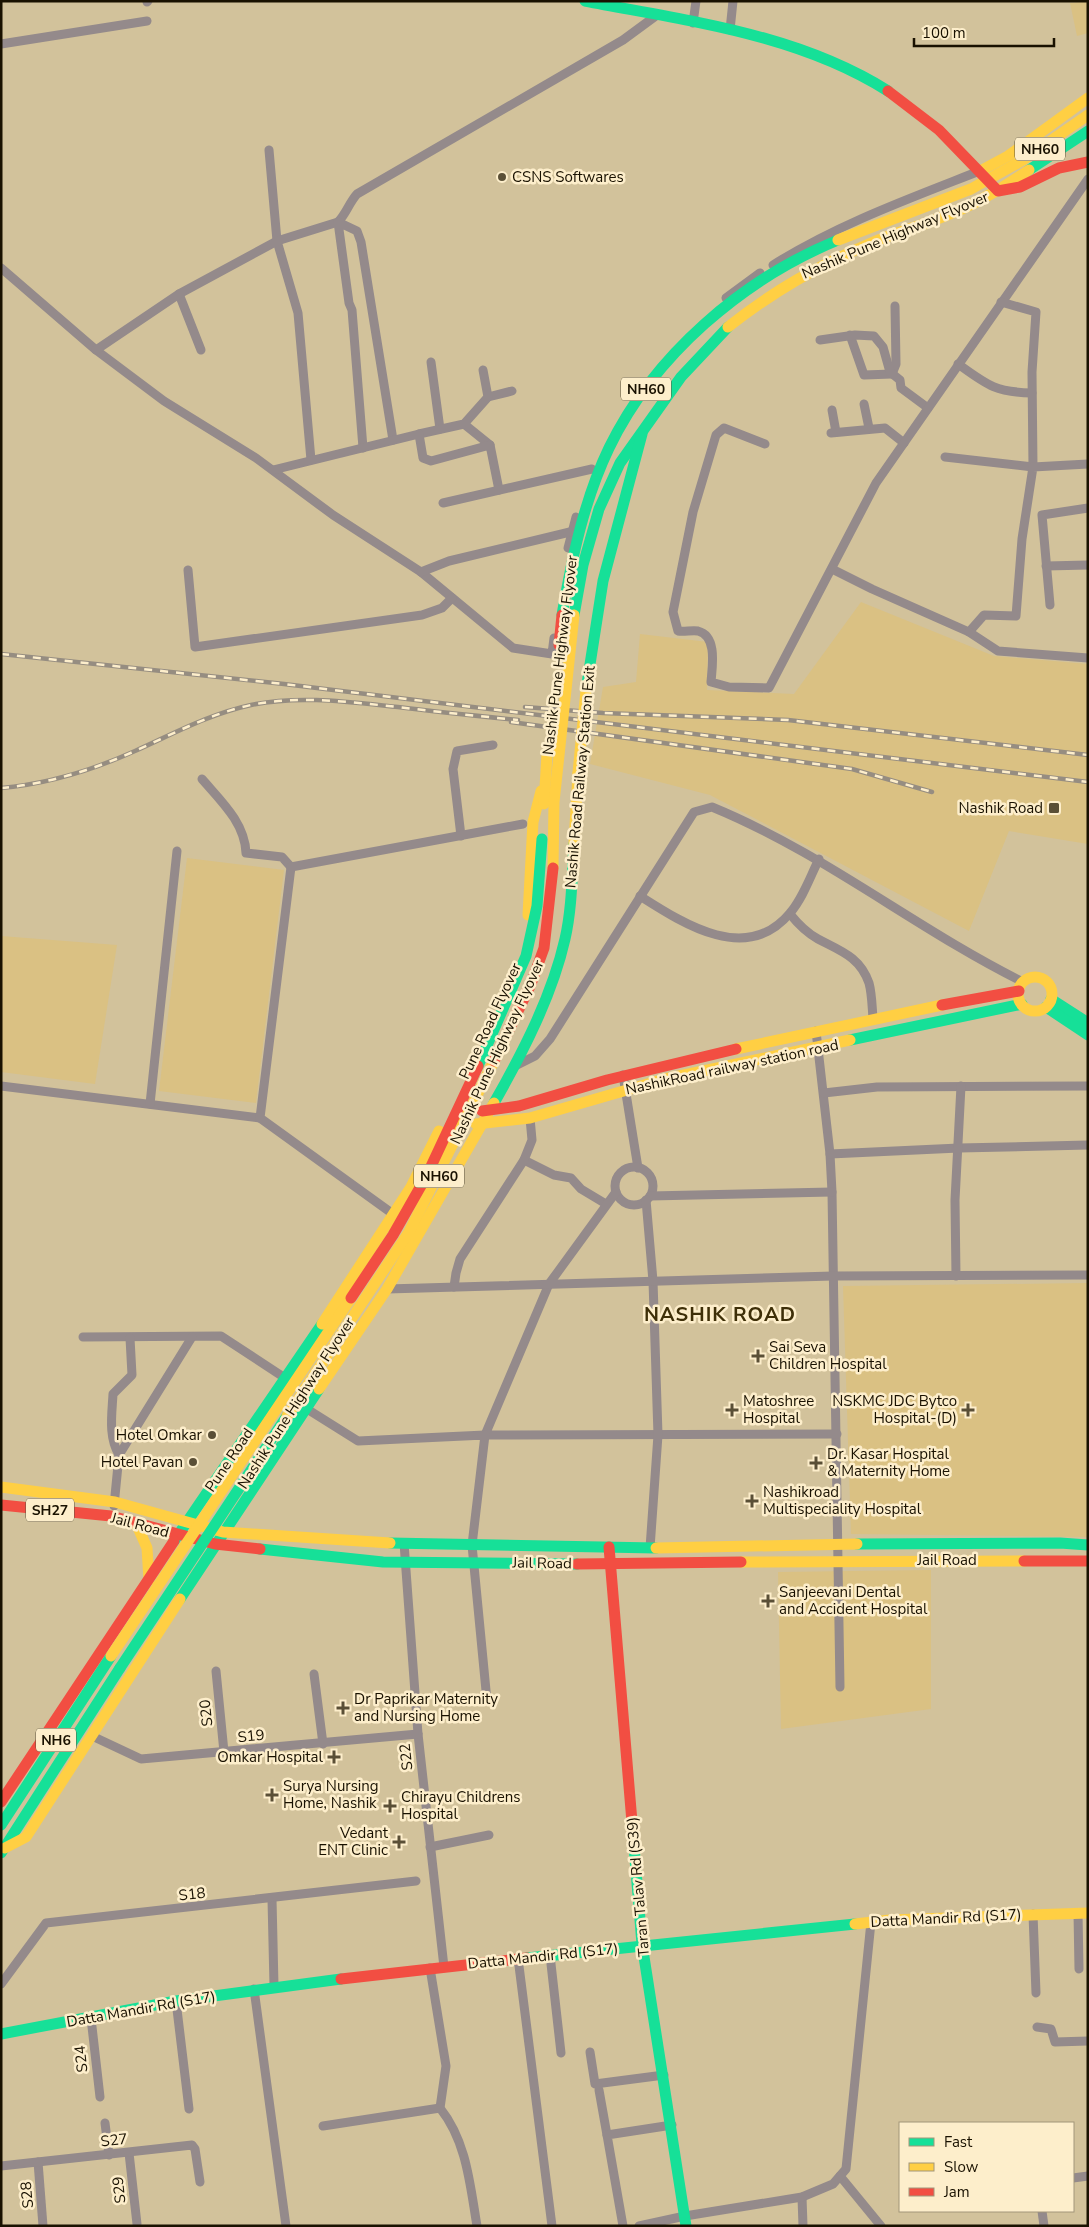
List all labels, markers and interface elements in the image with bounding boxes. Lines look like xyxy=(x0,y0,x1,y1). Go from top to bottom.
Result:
scale bar xyxy=(914,15,1054,47)
text: 100 m xyxy=(922,23,966,43)
road number: NH60 xyxy=(1015,138,1065,160)
place label: CSNS Softwares xyxy=(512,167,624,187)
marker: CSNS Softwares xyxy=(496,171,508,183)
street label: Nashik Pune Highway Flyover xyxy=(799,186,992,283)
road number: NH60 xyxy=(621,378,671,400)
street label: Nashik Pune Highway Flyover xyxy=(538,553,582,756)
street label: Nashik Road Railway Station Exit xyxy=(560,664,600,889)
place label: Nashik Road xyxy=(958,798,1043,818)
marker: Nashik Road xyxy=(1047,801,1061,815)
street label: Nashik Pune Highway Flyover xyxy=(445,956,549,1147)
street label: Pune Road Flyover xyxy=(454,959,526,1082)
street label: NashikRoad railway station road xyxy=(624,1035,840,1099)
road number: NH60 xyxy=(414,1164,464,1188)
district label: NASHIK ROAD xyxy=(644,1301,796,1328)
street label: Nashik Pune Highway Flyover xyxy=(233,1313,359,1493)
place label: Sai Seva Children Hospital xyxy=(769,1337,887,1374)
marker: Sai Seva Children Hospital xyxy=(751,1349,765,1363)
place label: Matoshree Hospital xyxy=(743,1391,814,1428)
place label: NSKMC JDC Bytco Hospital-(D) xyxy=(832,1391,957,1428)
marker: Matoshree Hospital xyxy=(725,1403,739,1417)
marker: NSKMC JDC Bytco Hospital-(D) xyxy=(961,1403,975,1417)
street label: Pune Road xyxy=(200,1424,258,1496)
place label: Hotel Omkar xyxy=(116,1425,203,1445)
marker: Hotel Omkar xyxy=(206,1429,218,1441)
place label: Dr. Kasar Hospital & Maternity Home xyxy=(827,1444,950,1481)
place label: Hotel Pavan xyxy=(101,1452,183,1472)
marker: Hotel Pavan xyxy=(187,1456,199,1468)
marker: Dr. Kasar Hospital & Maternity Home xyxy=(809,1456,823,1470)
place label: Nashikroad Multispeciality Hospital xyxy=(763,1482,922,1519)
marker: Nashikroad Multispeciality Hospital xyxy=(745,1494,759,1508)
road number: SH27 xyxy=(26,1498,74,1522)
street label: Jail Road xyxy=(108,1507,171,1542)
street label: Jail Road xyxy=(916,1550,977,1570)
street label: Jail Road xyxy=(511,1552,572,1574)
place label: Sanjeevani Dental and Accident Hospital xyxy=(779,1582,928,1619)
marker: Sanjeevani Dental and Accident Hospital xyxy=(761,1594,775,1608)
place label: Dr Paprikar Maternity and Nursing Home xyxy=(354,1689,498,1726)
street label: S20 xyxy=(195,1698,217,1728)
marker: Dr Paprikar Maternity and Nursing Home xyxy=(336,1701,350,1715)
street label: S19 xyxy=(237,1725,265,1747)
road number: NH6 xyxy=(36,1728,76,1752)
street label: S22 xyxy=(395,1742,417,1772)
place label: Omkar Hospital xyxy=(217,1747,324,1767)
marker: Omkar Hospital xyxy=(327,1750,341,1764)
place label: Surya Nursing Home, Nashik xyxy=(283,1776,379,1813)
place label: Chirayu Childrens Hospital xyxy=(401,1787,520,1824)
marker: Surya Nursing Home, Nashik xyxy=(265,1788,279,1802)
marker: Chirayu Childrens Hospital xyxy=(383,1799,397,1813)
street label: Taran Talav Rd (S39) xyxy=(622,1816,654,1958)
place label: Vedant ENT Clinic xyxy=(318,1823,389,1860)
marker: Vedant ENT Clinic xyxy=(392,1835,406,1849)
street label: S18 xyxy=(177,1883,207,1905)
street label: Datta Mandir Rd (S17) xyxy=(870,1904,1022,1932)
street label: Datta Mandir Rd (S17) xyxy=(467,1938,619,1974)
street label: Datta Mandir Rd (S17) xyxy=(65,1986,217,2032)
street label: S24 xyxy=(70,2044,92,2074)
legend xyxy=(899,2122,1074,2212)
street label: S27 xyxy=(99,2129,129,2151)
text: Fast xyxy=(944,2132,973,2152)
text: Slow xyxy=(944,2157,979,2177)
street label: S29 xyxy=(108,2175,130,2205)
street label: S28 xyxy=(16,2181,38,2209)
text: Jam xyxy=(943,2182,970,2202)

